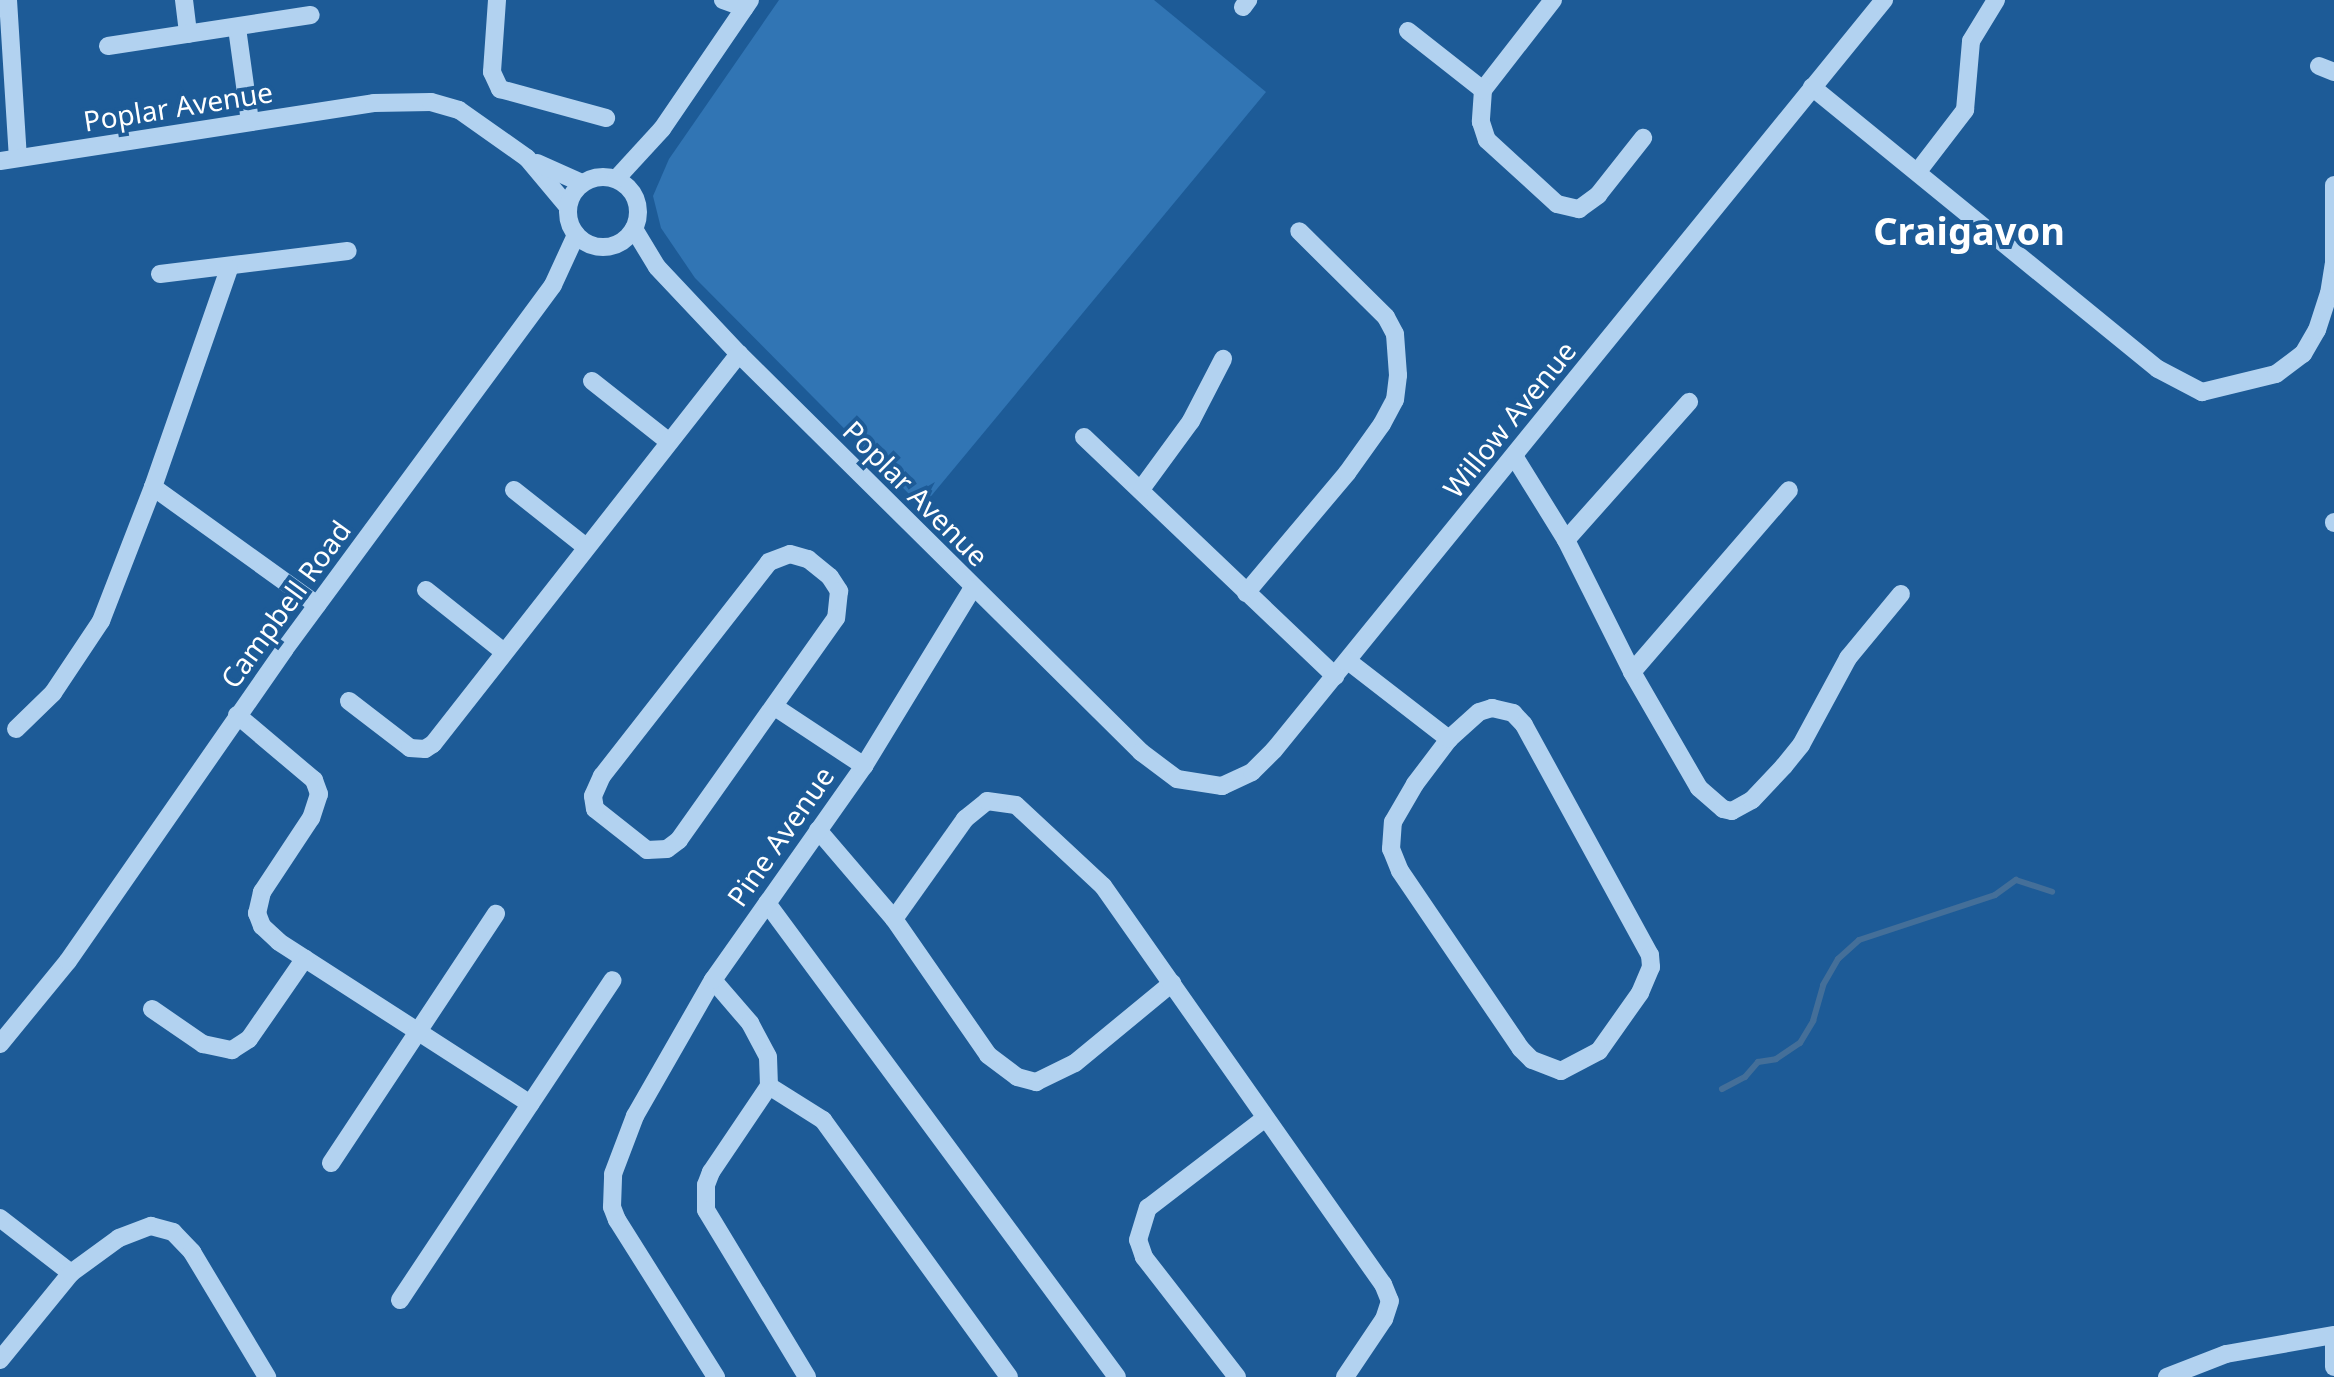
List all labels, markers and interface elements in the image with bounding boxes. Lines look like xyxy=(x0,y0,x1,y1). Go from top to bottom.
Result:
street label: Poplar Avenue xyxy=(81,74,275,138)
district label: Craigavon xyxy=(1873,208,2065,254)
street label: Willow Avenue xyxy=(1436,334,1582,504)
street label: Poplar Avenue xyxy=(837,414,995,572)
street label: Campbell Road xyxy=(213,514,357,694)
street label: Pine Avenue xyxy=(720,760,840,912)

